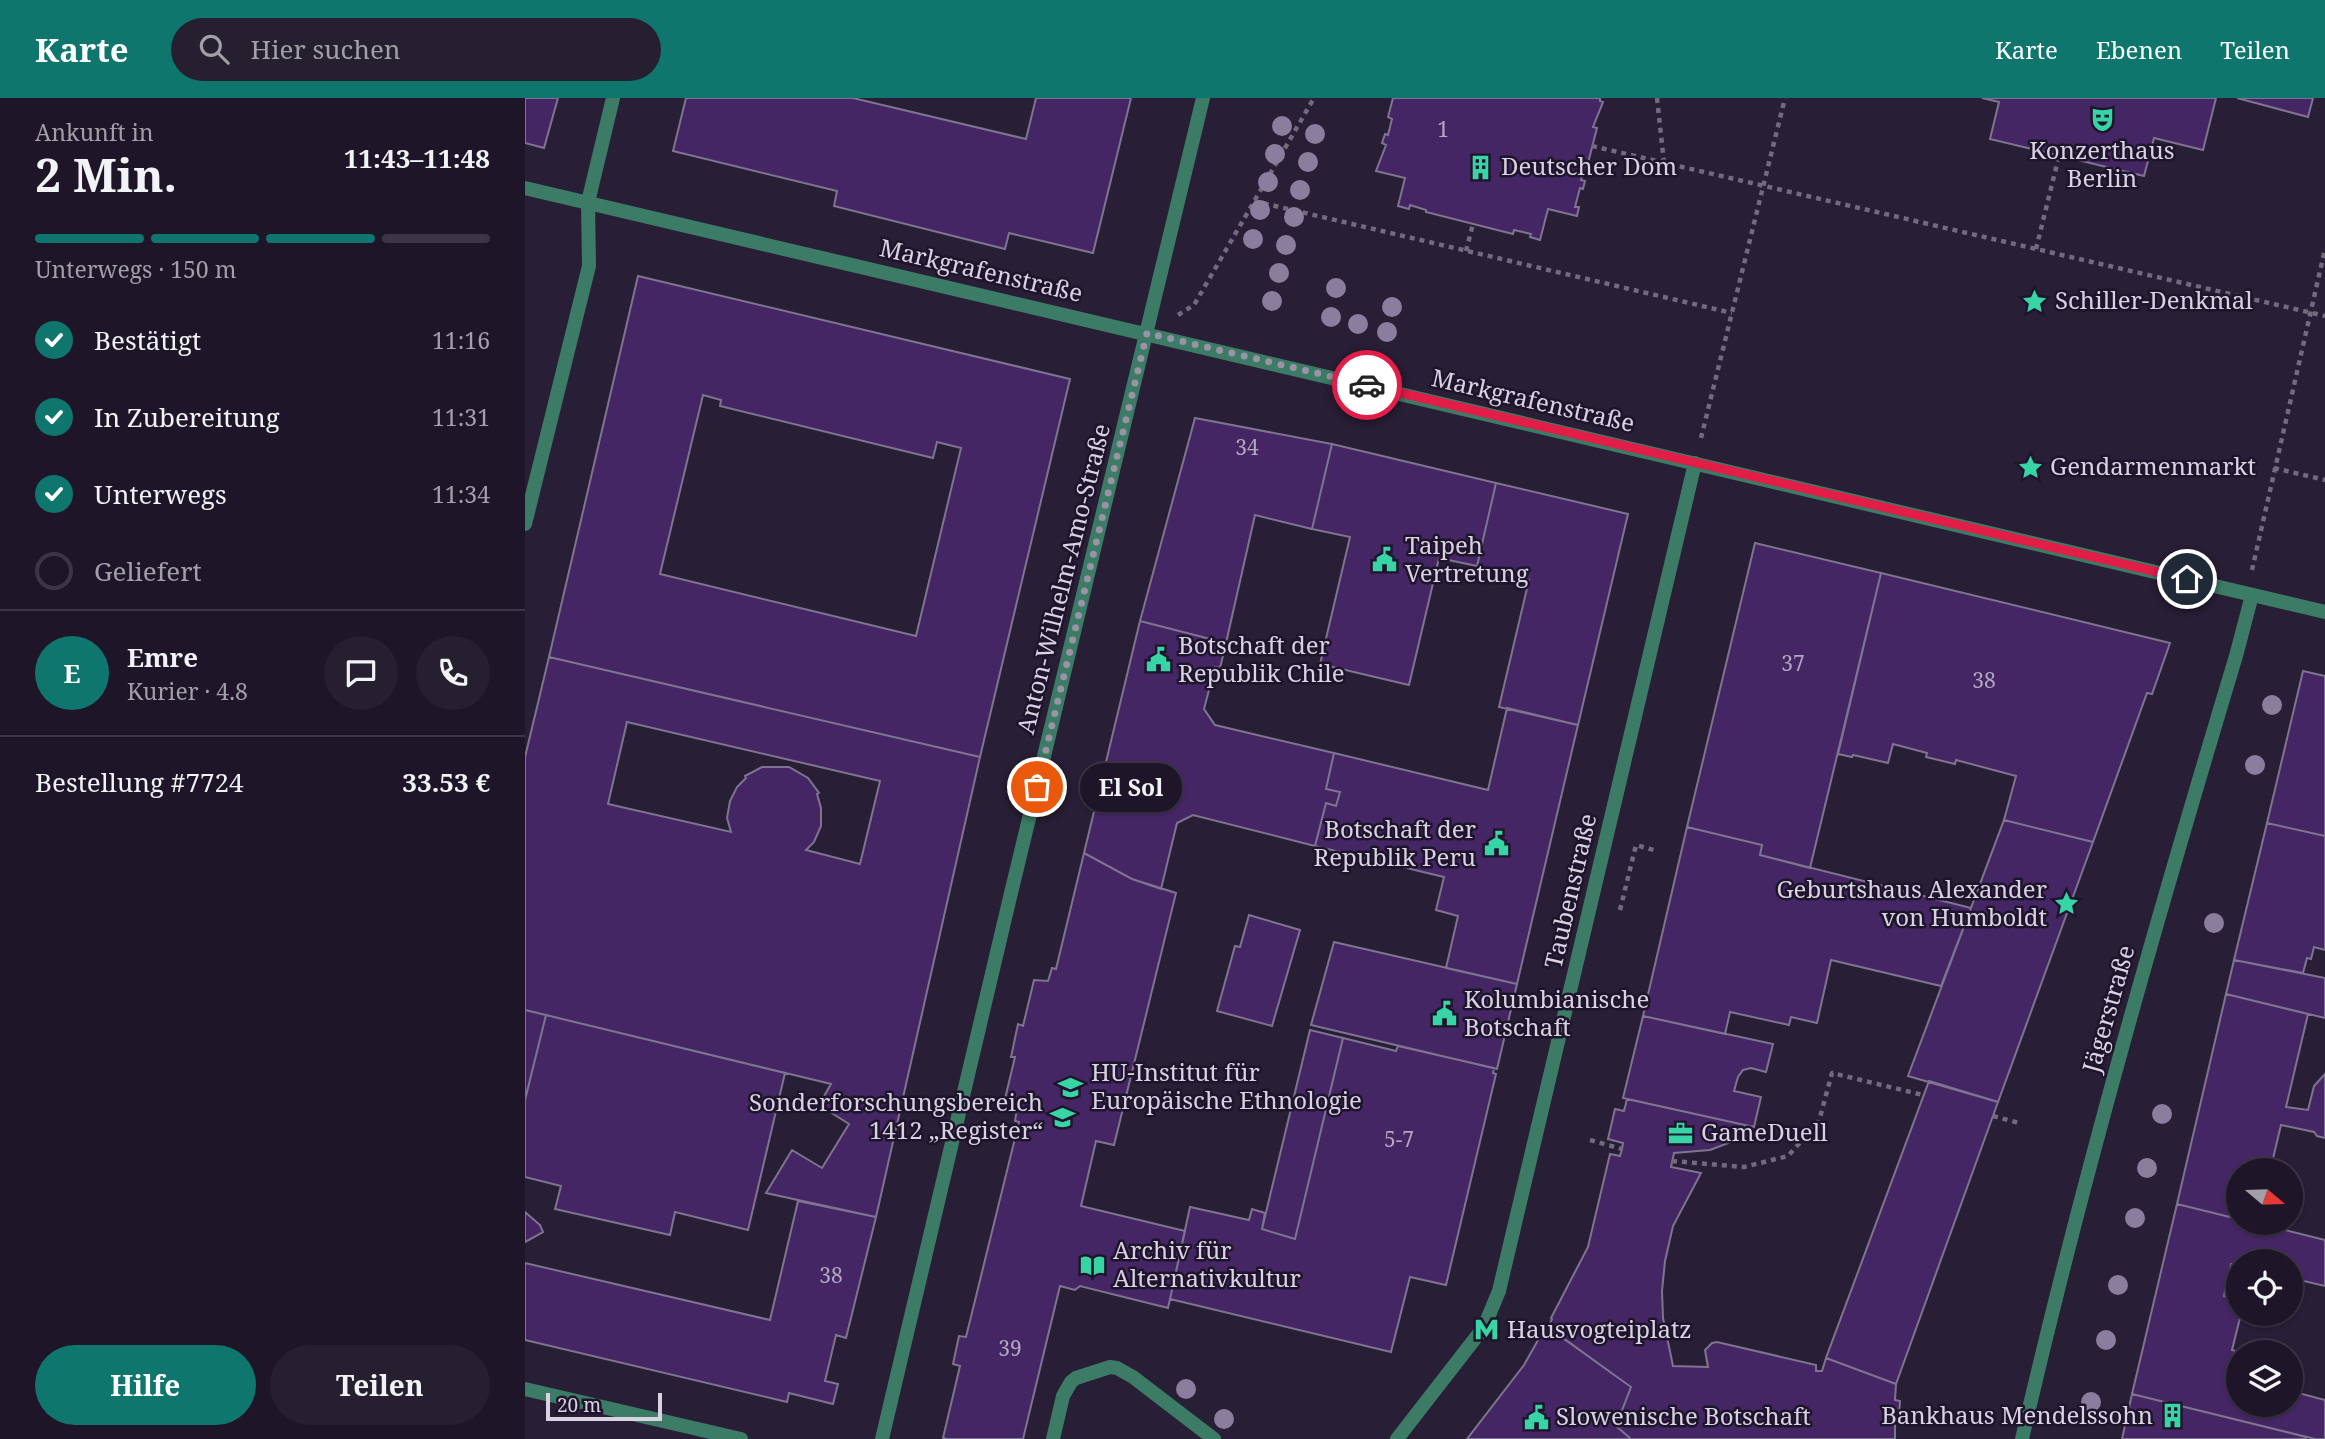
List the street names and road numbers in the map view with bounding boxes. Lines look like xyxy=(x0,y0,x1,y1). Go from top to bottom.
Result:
street label: Markgrafenstraße xyxy=(877,230,1086,309)
street label: Markgrafenstraße xyxy=(1429,360,1638,439)
street label: Anton-Wilhelm-Amo-Straße xyxy=(1008,420,1117,737)
street label: Taubenstraße xyxy=(1536,810,1603,971)
street label: Jägerstraße xyxy=(2073,941,2141,1077)

